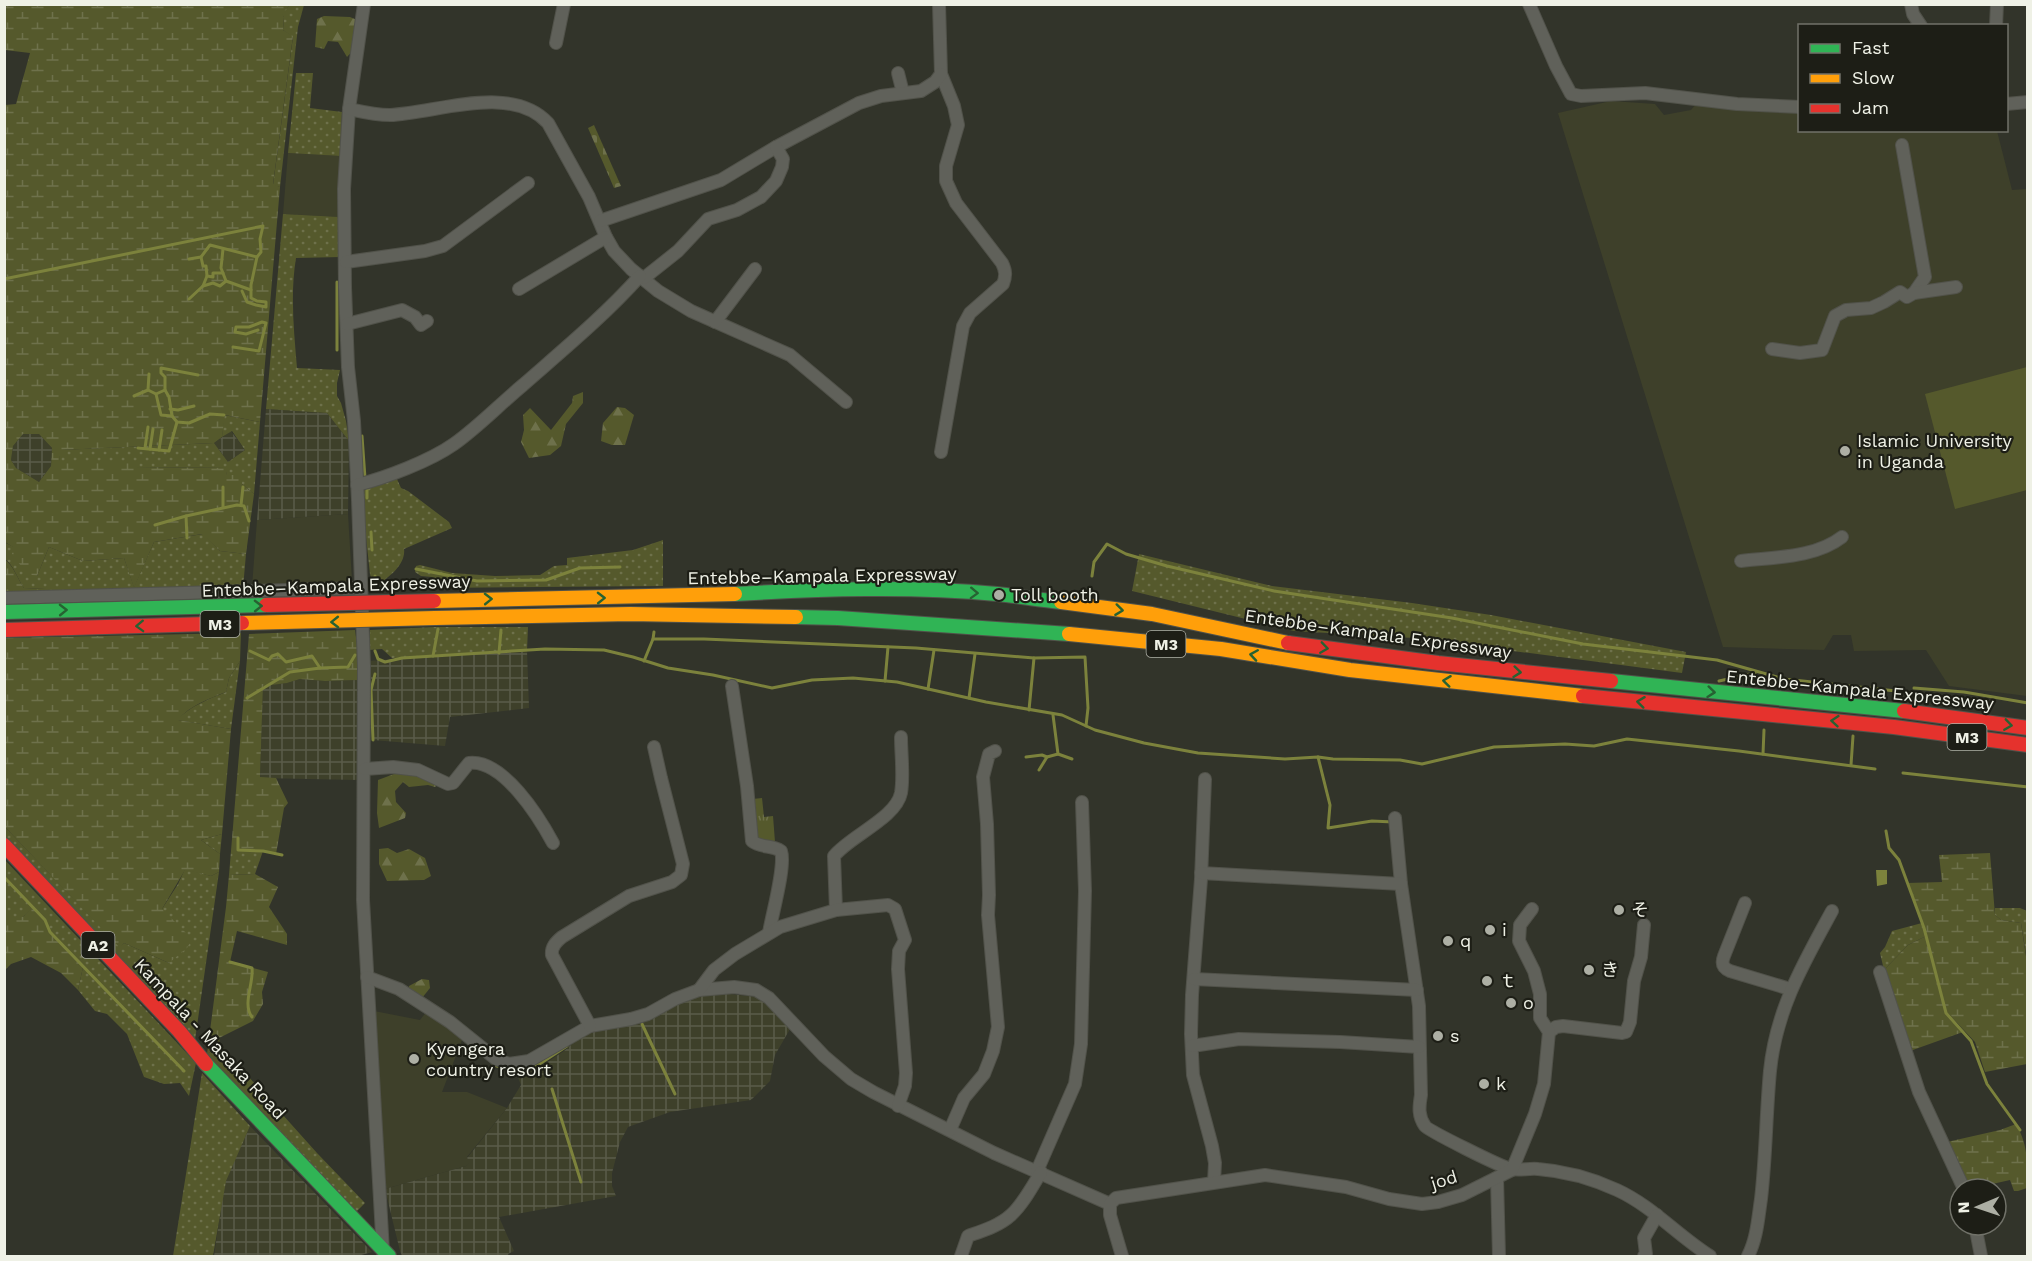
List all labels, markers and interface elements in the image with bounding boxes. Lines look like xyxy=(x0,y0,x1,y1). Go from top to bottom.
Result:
legend xyxy=(1798,24,2008,132)
text: Fast xyxy=(1852,37,1890,58)
text: Slow xyxy=(1852,67,1895,88)
text: Jam xyxy=(1852,97,1889,118)
place label: Islamic University in Uganda xyxy=(1857,430,2013,472)
marker: Islamic University in Uganda xyxy=(1838,444,1852,458)
street label: Entebbe–Kampala Expressway xyxy=(687,563,957,588)
street label: Entebbe–Kampala Expressway xyxy=(201,570,472,601)
place label: Toll booth xyxy=(1011,584,1099,605)
one-way arrow xyxy=(970,586,979,599)
marker: Toll booth xyxy=(992,588,1006,602)
one-way arrow xyxy=(596,592,605,604)
one-way arrow xyxy=(484,593,493,606)
one-way arrow xyxy=(253,600,262,612)
one-way arrow xyxy=(1114,603,1123,616)
one-way arrow xyxy=(58,604,67,617)
street label: Entebbe–Kampala Expressway xyxy=(1243,604,1514,663)
road number: M3 xyxy=(200,611,240,637)
one-way arrow xyxy=(330,616,339,628)
one-way arrow xyxy=(136,620,145,633)
road number: M3 xyxy=(1146,631,1186,657)
one-way arrow xyxy=(1319,641,1328,654)
one-way arrow xyxy=(1250,649,1259,661)
one-way arrow xyxy=(1513,665,1522,677)
street label: Entebbe–Kampala Expressway xyxy=(1725,665,1996,714)
one-way arrow xyxy=(1443,675,1452,688)
one-way arrow xyxy=(1707,685,1716,698)
one-way arrow xyxy=(1637,696,1646,708)
one-way arrow xyxy=(1831,715,1840,728)
one-way arrow xyxy=(2003,718,2013,730)
road number: M3 xyxy=(1948,724,1986,750)
place label: そ xyxy=(1631,899,1649,920)
marker: そ xyxy=(1612,903,1626,917)
place label: i xyxy=(1502,919,1507,940)
marker: i xyxy=(1483,923,1497,937)
place label: q xyxy=(1460,930,1471,951)
road number: A2 xyxy=(82,932,114,958)
marker: q xyxy=(1441,934,1455,948)
street label: Kampala - Masaka Road xyxy=(130,954,290,1123)
place label: き xyxy=(1601,959,1619,980)
marker: き xyxy=(1582,963,1596,977)
place label: ｔ xyxy=(1499,970,1517,991)
marker: ｔ xyxy=(1480,974,1494,988)
place label: o xyxy=(1523,992,1534,1013)
marker: o xyxy=(1504,996,1518,1010)
place label: s xyxy=(1450,1025,1460,1046)
marker: s xyxy=(1431,1029,1445,1043)
place label: Kyengera country resort xyxy=(426,1038,551,1080)
marker: Kyengera country resort xyxy=(407,1052,421,1066)
place label: k xyxy=(1496,1073,1506,1094)
marker: k xyxy=(1477,1077,1491,1091)
street label: jod xyxy=(1426,1166,1460,1194)
north arrow xyxy=(1948,1177,2008,1237)
text: N xyxy=(1954,1201,1973,1214)

